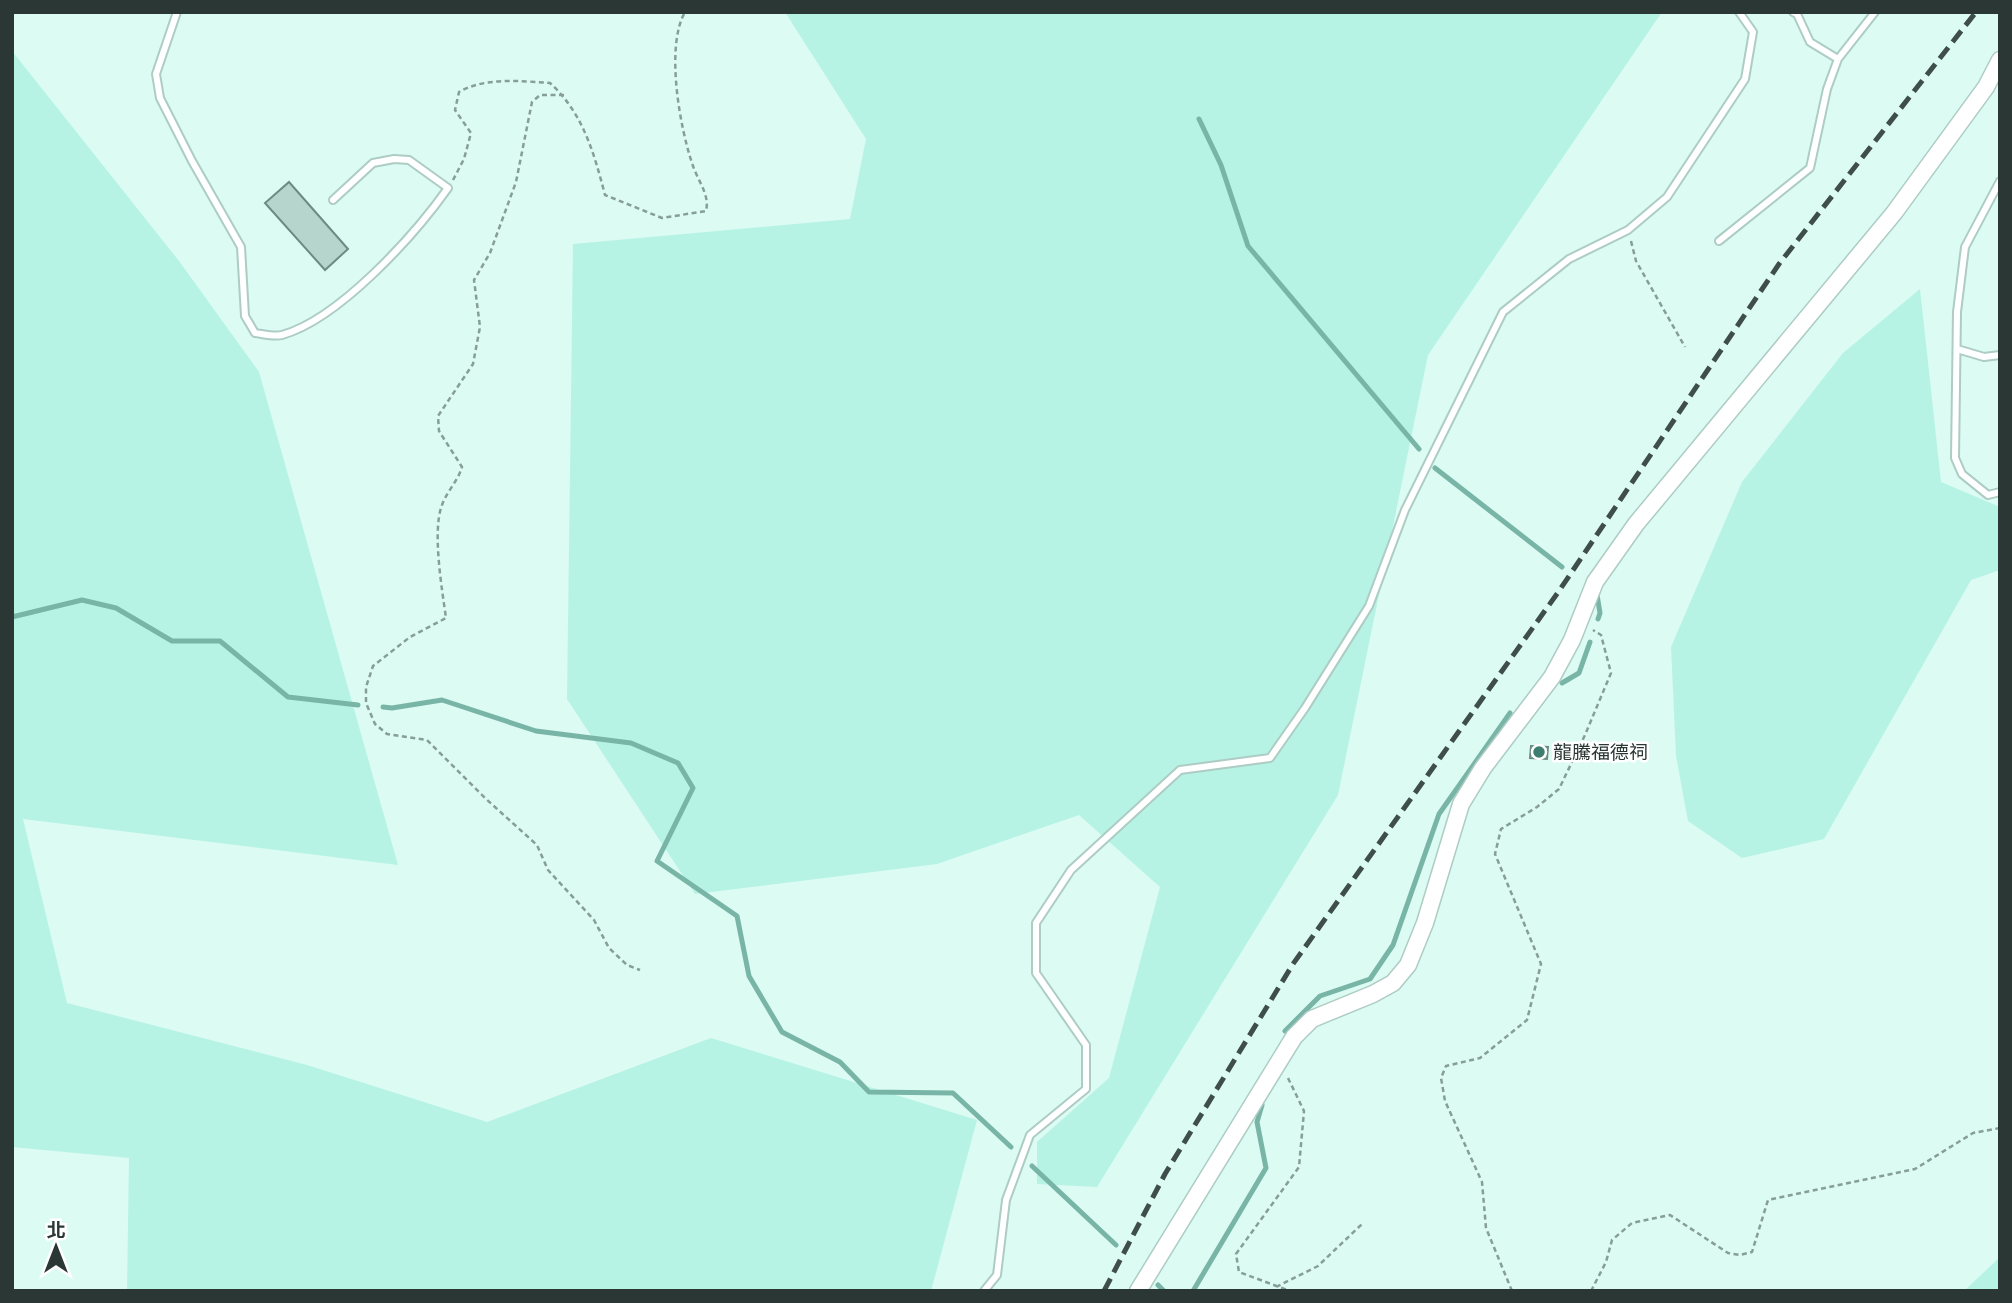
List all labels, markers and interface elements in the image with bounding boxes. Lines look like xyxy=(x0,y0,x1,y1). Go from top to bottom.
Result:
place label: 龍騰福德祠 xyxy=(1553,741,1648,764)
marker: 龍騰福德祠 xyxy=(1531,744,1547,760)
north arrow xyxy=(21,1212,91,1282)
text: 北 xyxy=(46,1219,66,1242)

